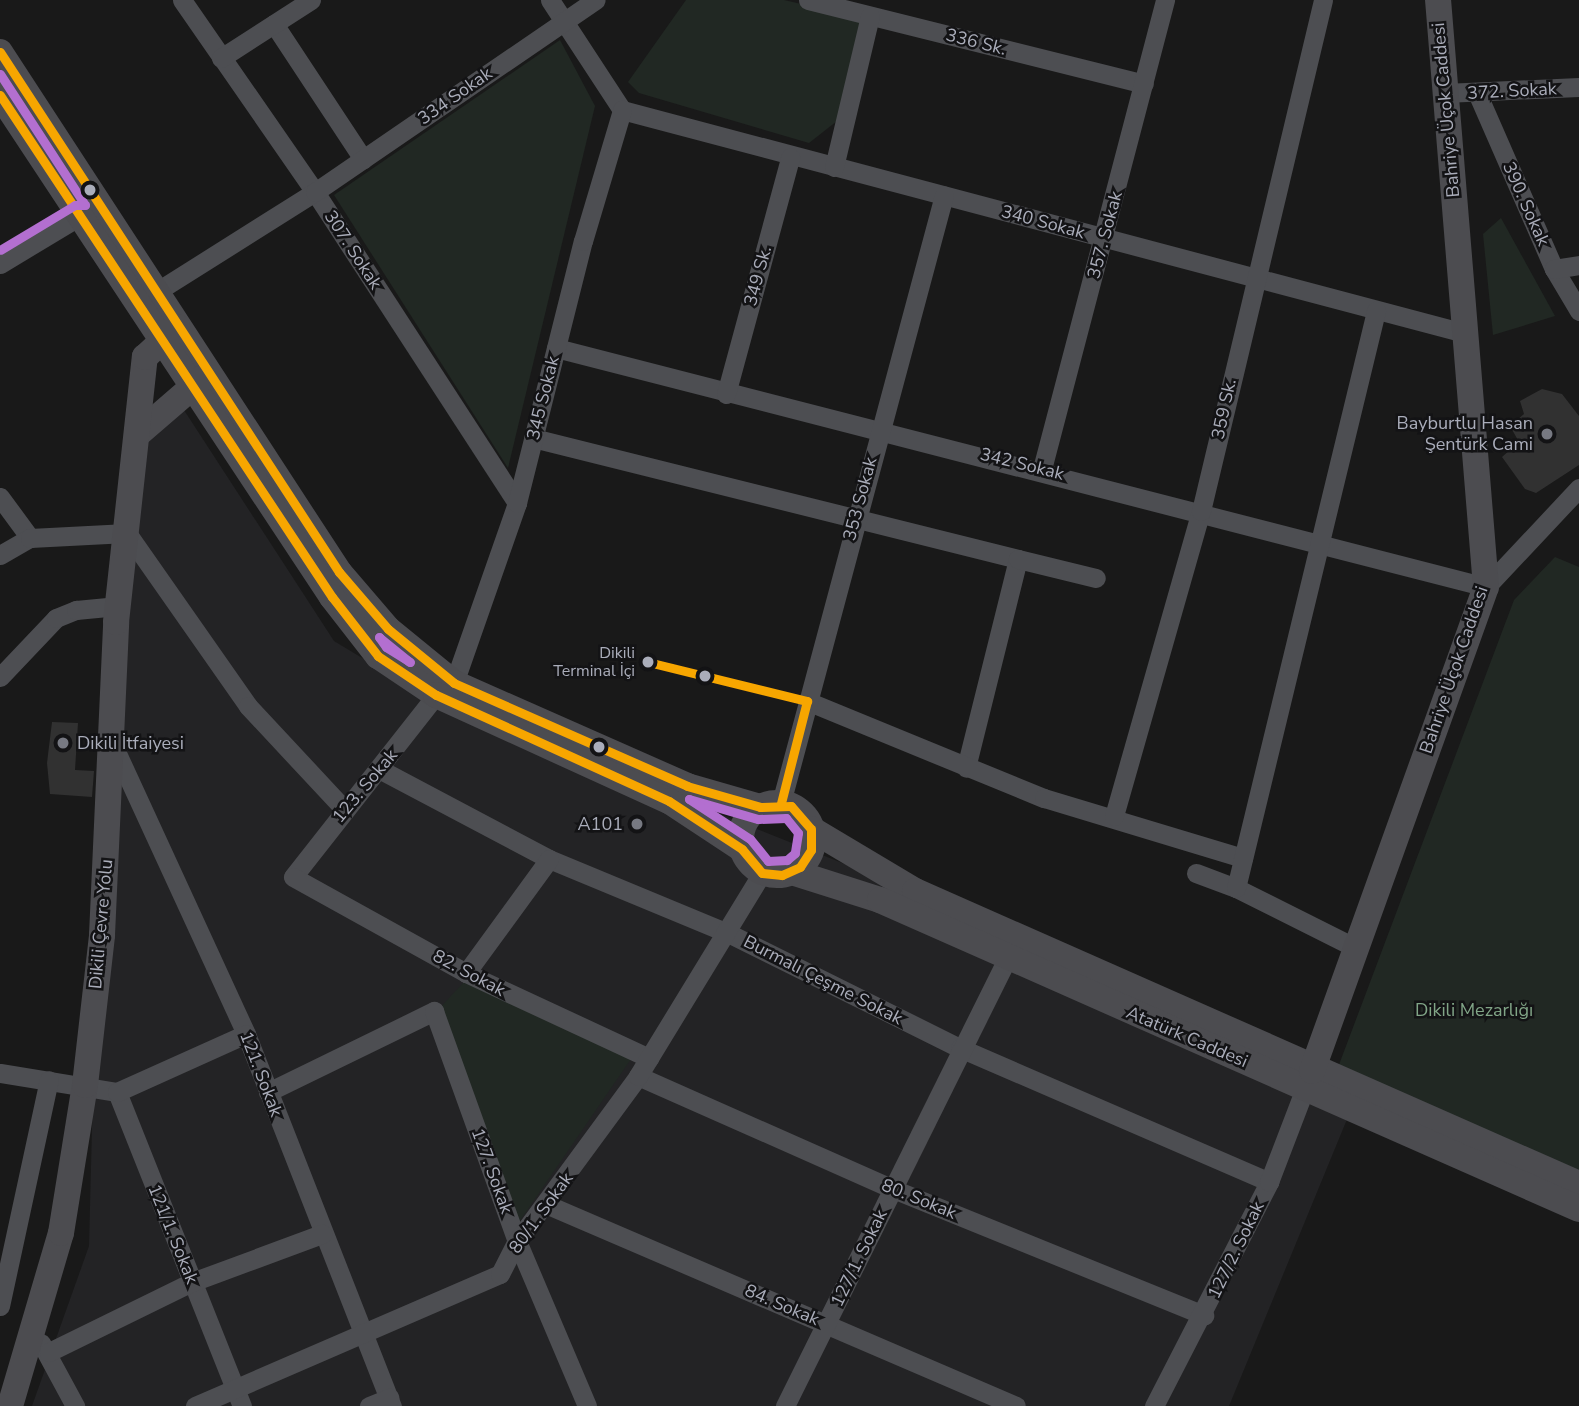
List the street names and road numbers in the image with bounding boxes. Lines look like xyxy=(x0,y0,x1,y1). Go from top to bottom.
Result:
street label: Bahriye Üçok Caddesi xyxy=(1428,22,1464,198)
street label: 336 Sk. xyxy=(944,24,1008,60)
street label: 334 Sokak xyxy=(414,63,496,129)
street label: 372. Sokak xyxy=(1467,78,1557,104)
street label: 390. Sokak xyxy=(1498,159,1554,249)
street label: 357. Sokak xyxy=(1083,189,1127,281)
street label: 340 Sokak xyxy=(999,200,1087,244)
street label: 307. Sokak xyxy=(320,207,386,293)
street label: 349 Sk. xyxy=(740,244,776,308)
street label: 345 Sokak xyxy=(522,354,564,442)
street label: 359 Sk. xyxy=(1207,377,1241,441)
street label: 342 Sokak xyxy=(978,443,1066,485)
street label: 353 Sokak xyxy=(838,455,882,543)
street label: Bahriye Üçok Caddesi xyxy=(1415,584,1493,756)
street label: 123. Sokak xyxy=(328,745,402,827)
street label: Dikili Çevre Yolu xyxy=(85,858,117,990)
street label: Burmalı Çeşme Sokak xyxy=(740,931,906,1029)
street label: 82. Sokak xyxy=(429,945,509,1001)
street label: Atatürk Caddesi xyxy=(1123,1002,1251,1072)
street label: 121. Sokak xyxy=(235,1028,287,1120)
street label: 127. Sokak xyxy=(467,1125,517,1217)
street label: 80/1. Sokak xyxy=(504,1168,578,1258)
street label: 80. Sokak xyxy=(878,1174,960,1224)
street label: 121/1. Sokak xyxy=(143,1181,203,1287)
street label: 127/2. Sokak xyxy=(1203,1198,1269,1302)
street label: 127/1. Sokak xyxy=(826,1206,892,1310)
street label: 84. Sokak xyxy=(741,1280,823,1330)

